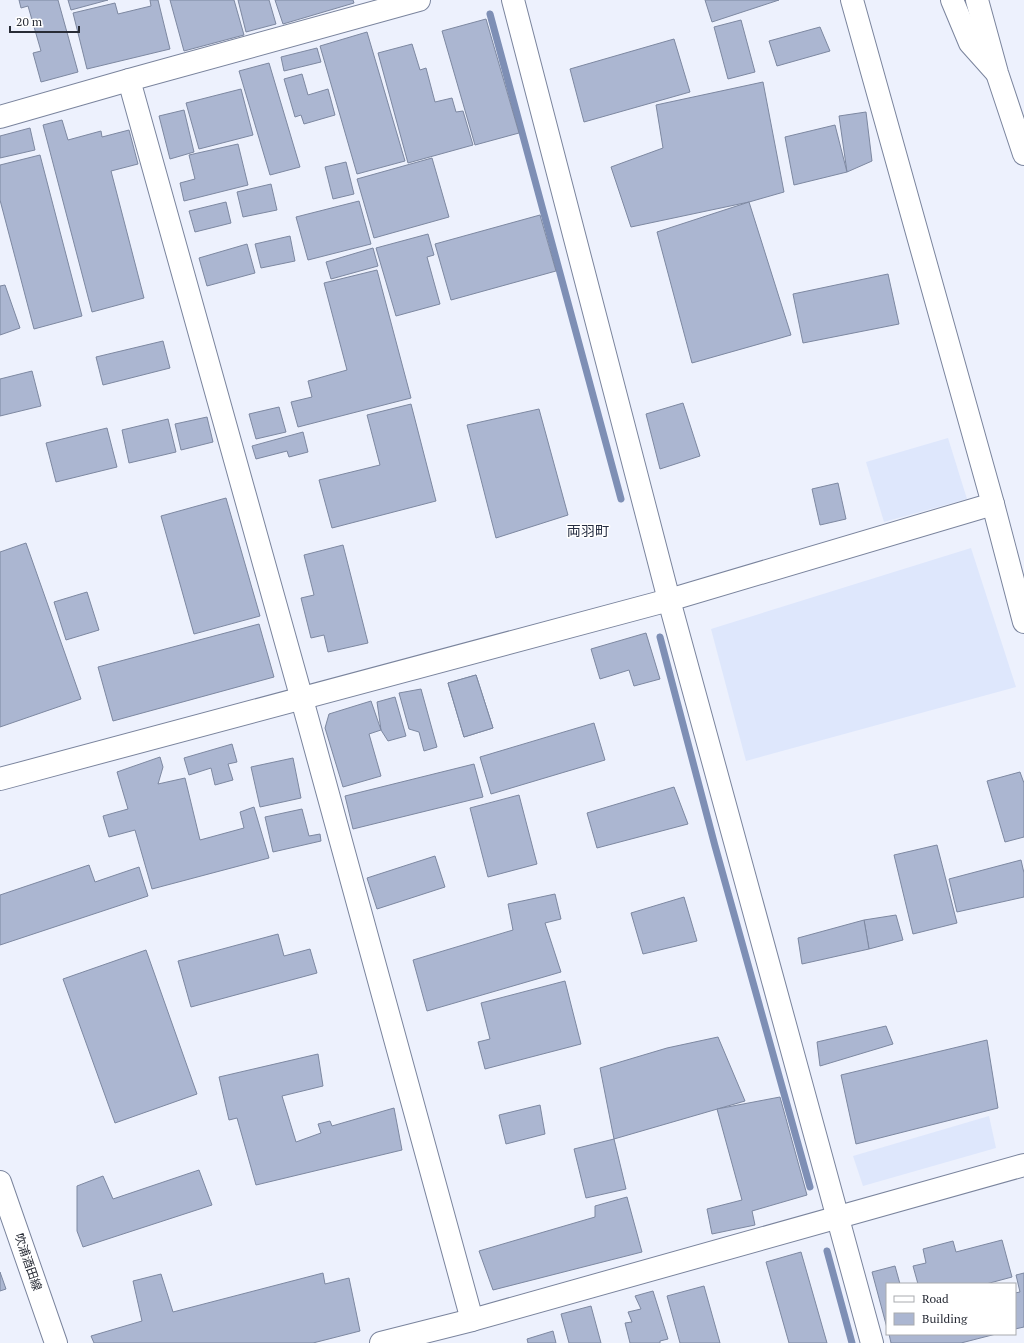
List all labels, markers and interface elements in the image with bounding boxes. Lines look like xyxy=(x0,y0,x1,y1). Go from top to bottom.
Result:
scale bar xyxy=(10,8,79,34)
text: 20 m xyxy=(16,14,43,29)
district label: 両羽町 xyxy=(567,521,609,540)
street label: 吹浦酒田線 xyxy=(12,1231,45,1293)
legend xyxy=(886,1283,1016,1335)
text: Road xyxy=(922,1291,949,1306)
text: Building xyxy=(922,1311,968,1326)

